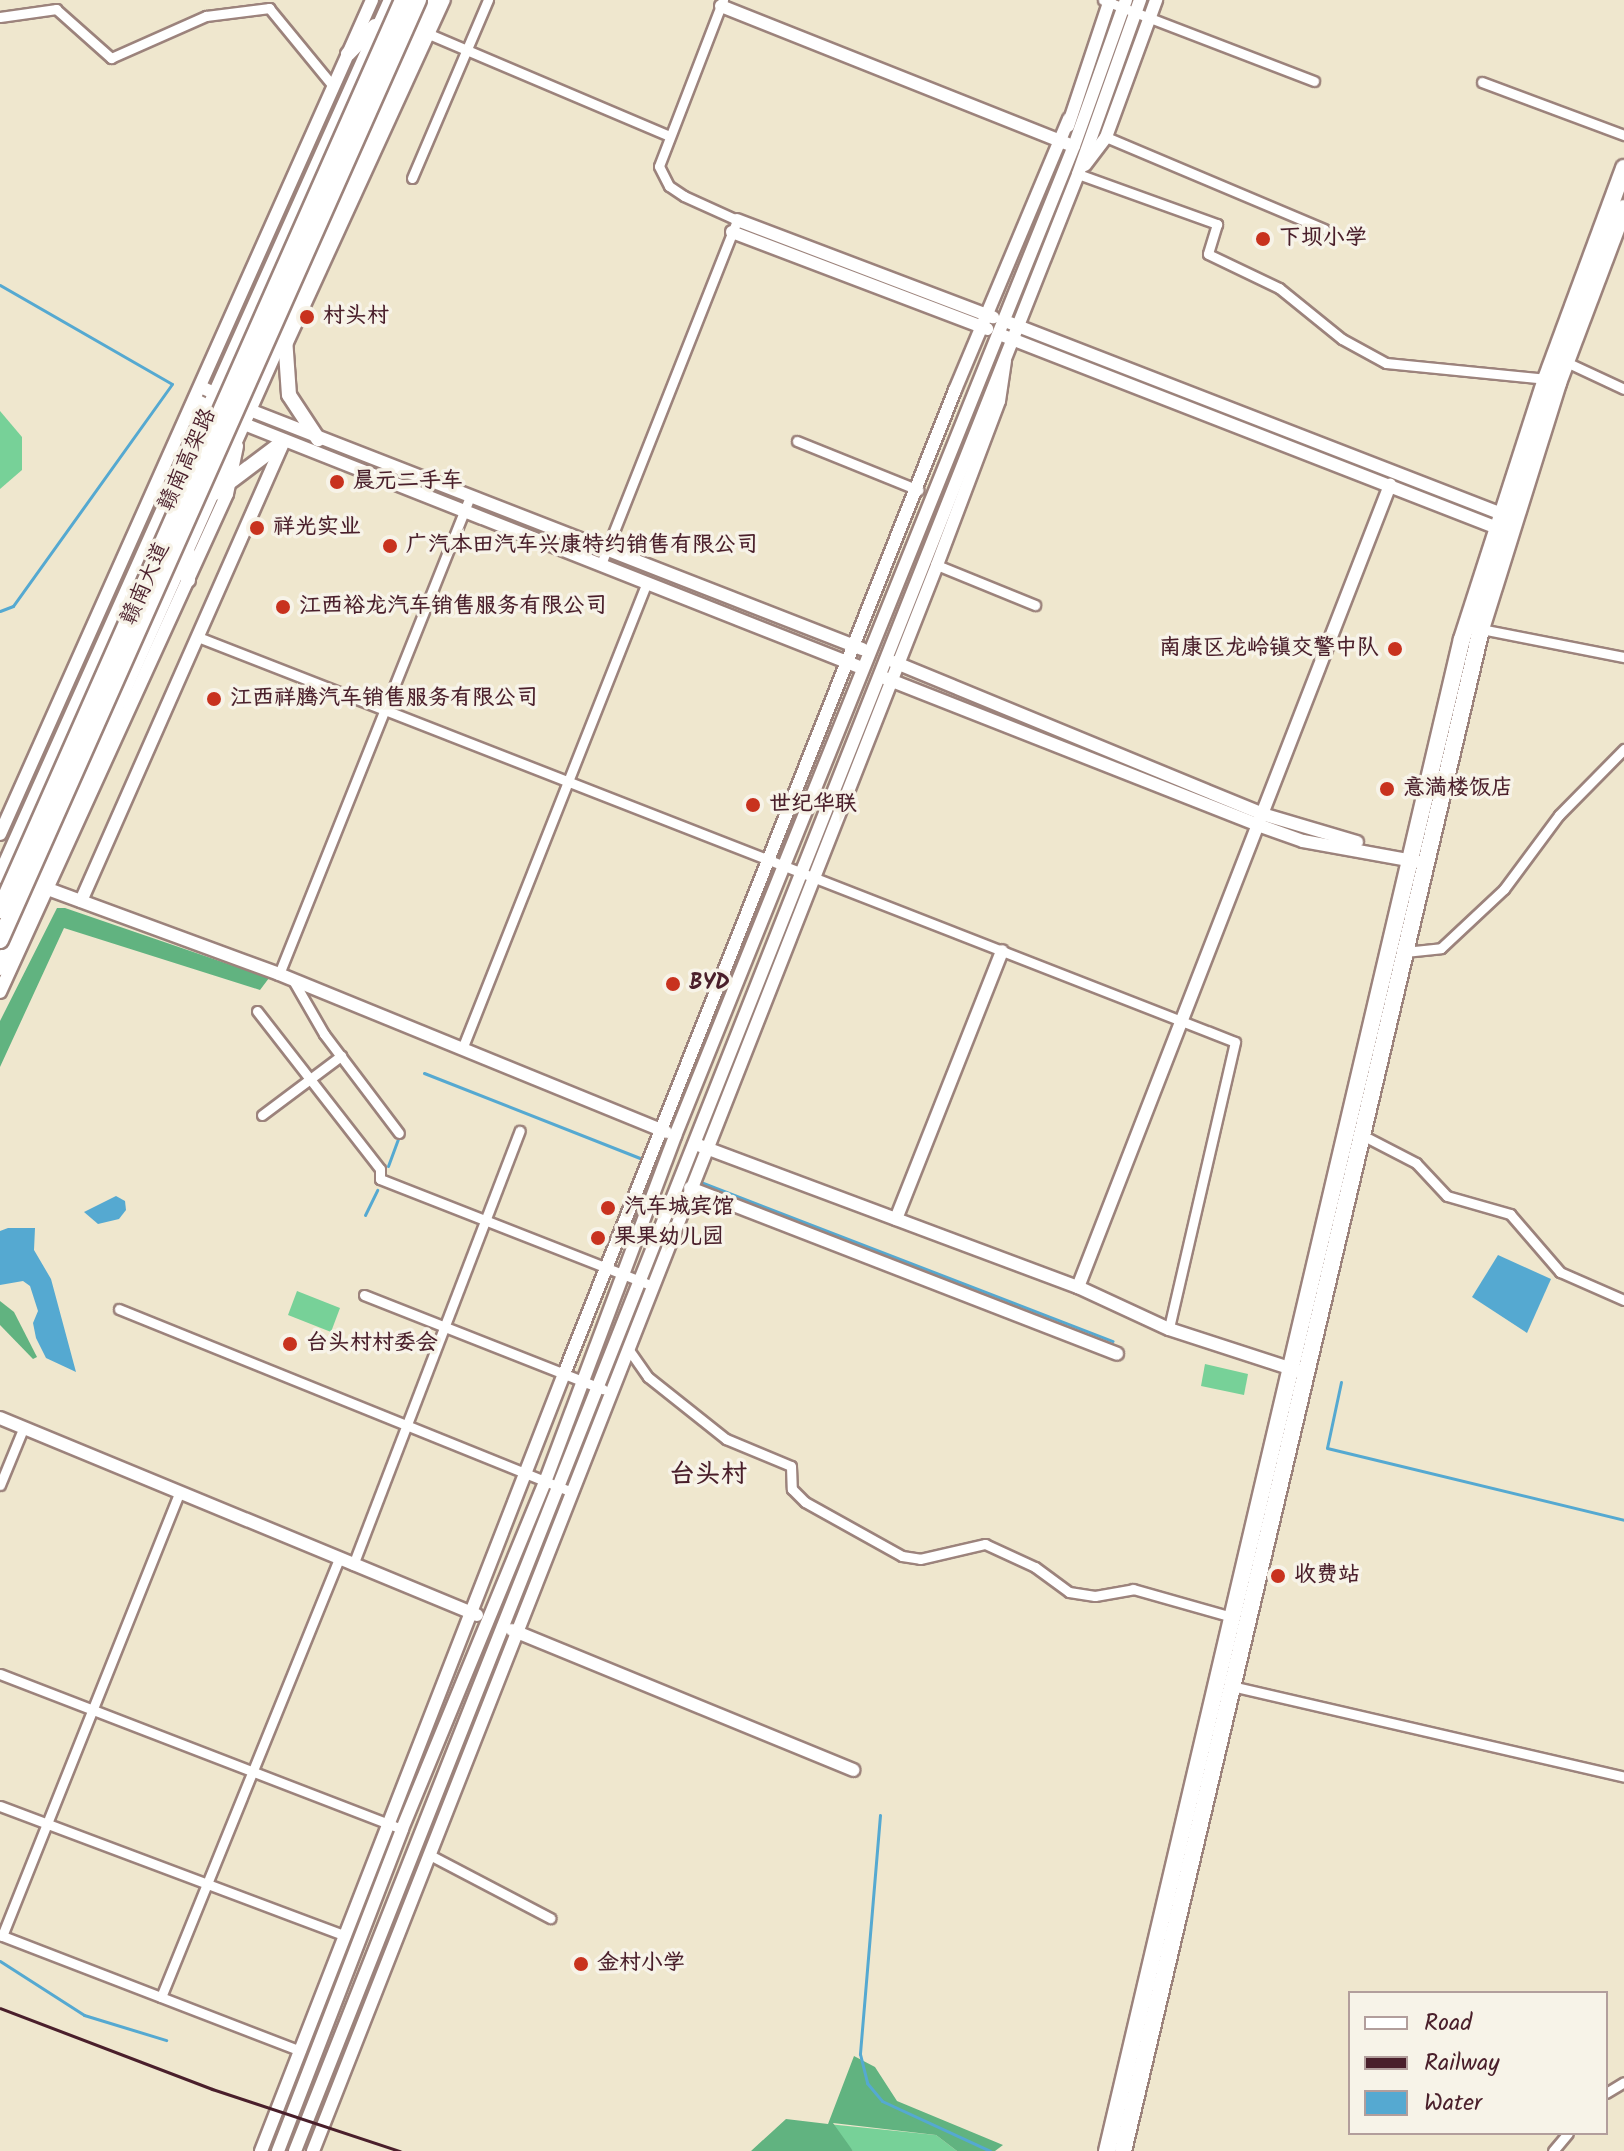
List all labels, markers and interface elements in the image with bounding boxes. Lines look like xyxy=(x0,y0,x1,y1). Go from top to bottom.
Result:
place label: 下坝小学 xyxy=(1279,226,1367,252)
marker: 下坝小学 xyxy=(1254,230,1272,248)
place label: 村头村 xyxy=(323,304,389,330)
marker: 村头村 xyxy=(298,308,316,326)
street label: 赣南高架路 xyxy=(154,404,222,516)
place label: 晨元二手车 xyxy=(353,469,463,495)
marker: 晨元二手车 xyxy=(328,473,346,491)
place label: 祥光实业 xyxy=(273,515,361,541)
marker: 祥光实业 xyxy=(248,519,266,537)
place label: 广汽本田汽车兴康特约销售有限公司 xyxy=(406,533,758,559)
marker: 广汽本田汽车兴康特约销售有限公司 xyxy=(381,537,399,555)
street label: 赣南大道 xyxy=(116,538,176,630)
place label: 江西裕龙汽车销售服务有限公司 xyxy=(299,594,607,620)
marker: 江西裕龙汽车销售服务有限公司 xyxy=(274,598,292,616)
place label: 南康区龙岭镇交警中队 xyxy=(1159,636,1379,662)
marker: 南康区龙岭镇交警中队 xyxy=(1386,640,1404,658)
place label: 江西祥腾汽车销售服务有限公司 xyxy=(230,686,538,712)
marker: 江西祥腾汽车销售服务有限公司 xyxy=(205,690,223,708)
place label: 意満楼饭店 xyxy=(1403,776,1513,802)
marker: 意満楼饭店 xyxy=(1378,780,1396,798)
place label: 世纪华联 xyxy=(769,792,857,818)
marker: 世纪华联 xyxy=(744,796,762,814)
place label: BYD xyxy=(689,971,730,997)
marker: BYD xyxy=(664,975,682,993)
place label: 汽车城宾馆 xyxy=(624,1195,734,1221)
marker: 汽车城宾馆 xyxy=(599,1199,617,1217)
place label: 果果幼儿园 xyxy=(614,1225,724,1251)
marker: 果果幼儿园 xyxy=(589,1229,607,1247)
place label: 台头村村委会 xyxy=(306,1331,438,1357)
marker: 台头村村委会 xyxy=(281,1335,299,1353)
district label: 台头村 xyxy=(669,1460,747,1492)
place label: 收费站 xyxy=(1294,1563,1360,1589)
marker: 收费站 xyxy=(1269,1567,1287,1585)
place label: 金村小学 xyxy=(597,1951,685,1977)
marker: 金村小学 xyxy=(572,1955,590,1973)
legend xyxy=(1348,1991,1608,2135)
text: Road xyxy=(1424,2004,1472,2043)
text: Railway xyxy=(1424,2044,1500,2083)
text: Water xyxy=(1424,2084,1482,2123)

